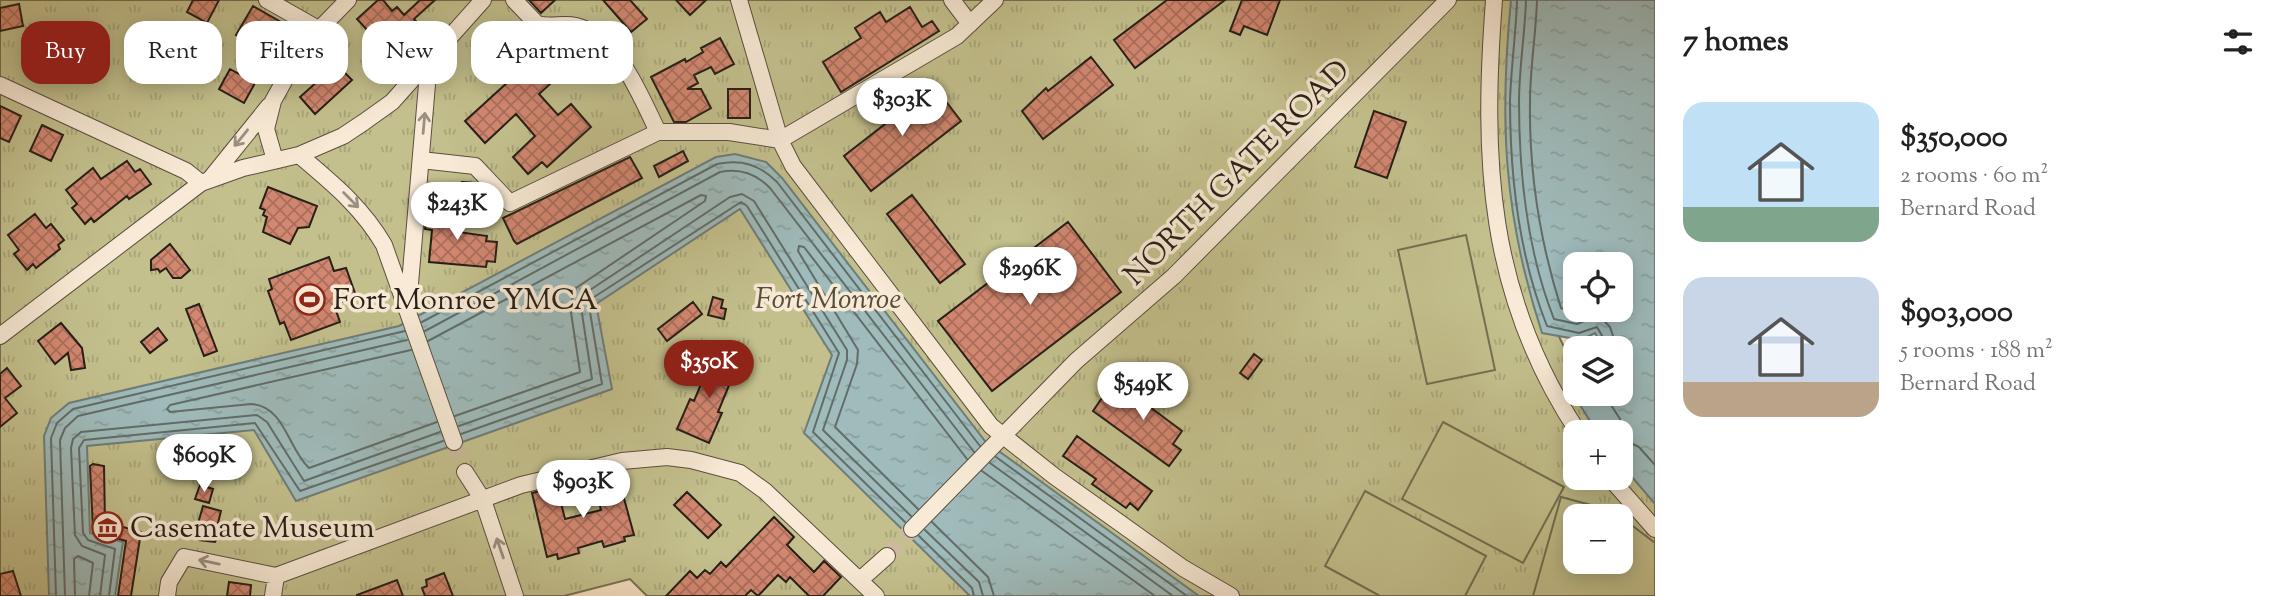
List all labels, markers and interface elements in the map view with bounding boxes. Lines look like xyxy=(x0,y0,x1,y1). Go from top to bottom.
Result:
chip: Buy xyxy=(21,21,110,84)
chip: Rent xyxy=(124,21,222,84)
chip: Filters xyxy=(236,21,348,84)
chip: New xyxy=(362,21,457,84)
chip: Apartment xyxy=(471,21,633,84)
text: 7 homes xyxy=(1683,21,1788,64)
icon: filters xyxy=(2219,23,2257,61)
street label: NORTH GATE ROAD xyxy=(1115,51,1361,297)
pin: $303K xyxy=(853,78,951,138)
text: $303K xyxy=(872,84,932,117)
one-way arrow xyxy=(418,112,431,134)
text: $350,000 xyxy=(1900,117,2008,160)
one-way arrow xyxy=(233,129,248,147)
icon: home xyxy=(1739,130,1823,214)
text: 2 rooms · 60 m² xyxy=(1900,160,2048,193)
pin: $243K xyxy=(408,182,506,242)
text: $243K xyxy=(427,188,487,221)
one-way arrow xyxy=(342,191,359,208)
text: Bernard Road xyxy=(1900,193,2036,226)
pin: $296K xyxy=(981,247,1079,307)
map controls xyxy=(1563,252,1633,574)
button: locate xyxy=(1563,252,1633,322)
text: $296K xyxy=(999,253,1061,286)
park label: Fort Monroe xyxy=(755,279,901,322)
place label: Fort Monroe YMCA xyxy=(333,280,598,323)
sports icon: Fort Monroe YMCA xyxy=(293,282,327,316)
text: $903,000 xyxy=(1900,292,2013,335)
icon: home xyxy=(1739,305,1823,389)
text: 5 rooms · 188 m² xyxy=(1900,335,2053,368)
button: layers xyxy=(1563,336,1633,406)
pin: $350K xyxy=(660,340,758,400)
text: $350K xyxy=(680,346,738,379)
pin: $549K xyxy=(1094,362,1192,422)
text: $549K xyxy=(1113,368,1173,401)
text: Bernard Road xyxy=(1900,368,2036,401)
button: + xyxy=(1563,420,1633,490)
pin: $609K xyxy=(155,434,253,494)
text: $609K xyxy=(172,440,236,473)
pin: $903K xyxy=(534,461,632,520)
text: $903K xyxy=(552,466,614,499)
button: − xyxy=(1563,504,1633,574)
place label: Casemate Museum xyxy=(130,508,375,551)
museum icon: Casemate Museum xyxy=(90,510,124,544)
one-way arrow xyxy=(493,537,505,559)
one-way arrow xyxy=(198,555,221,569)

